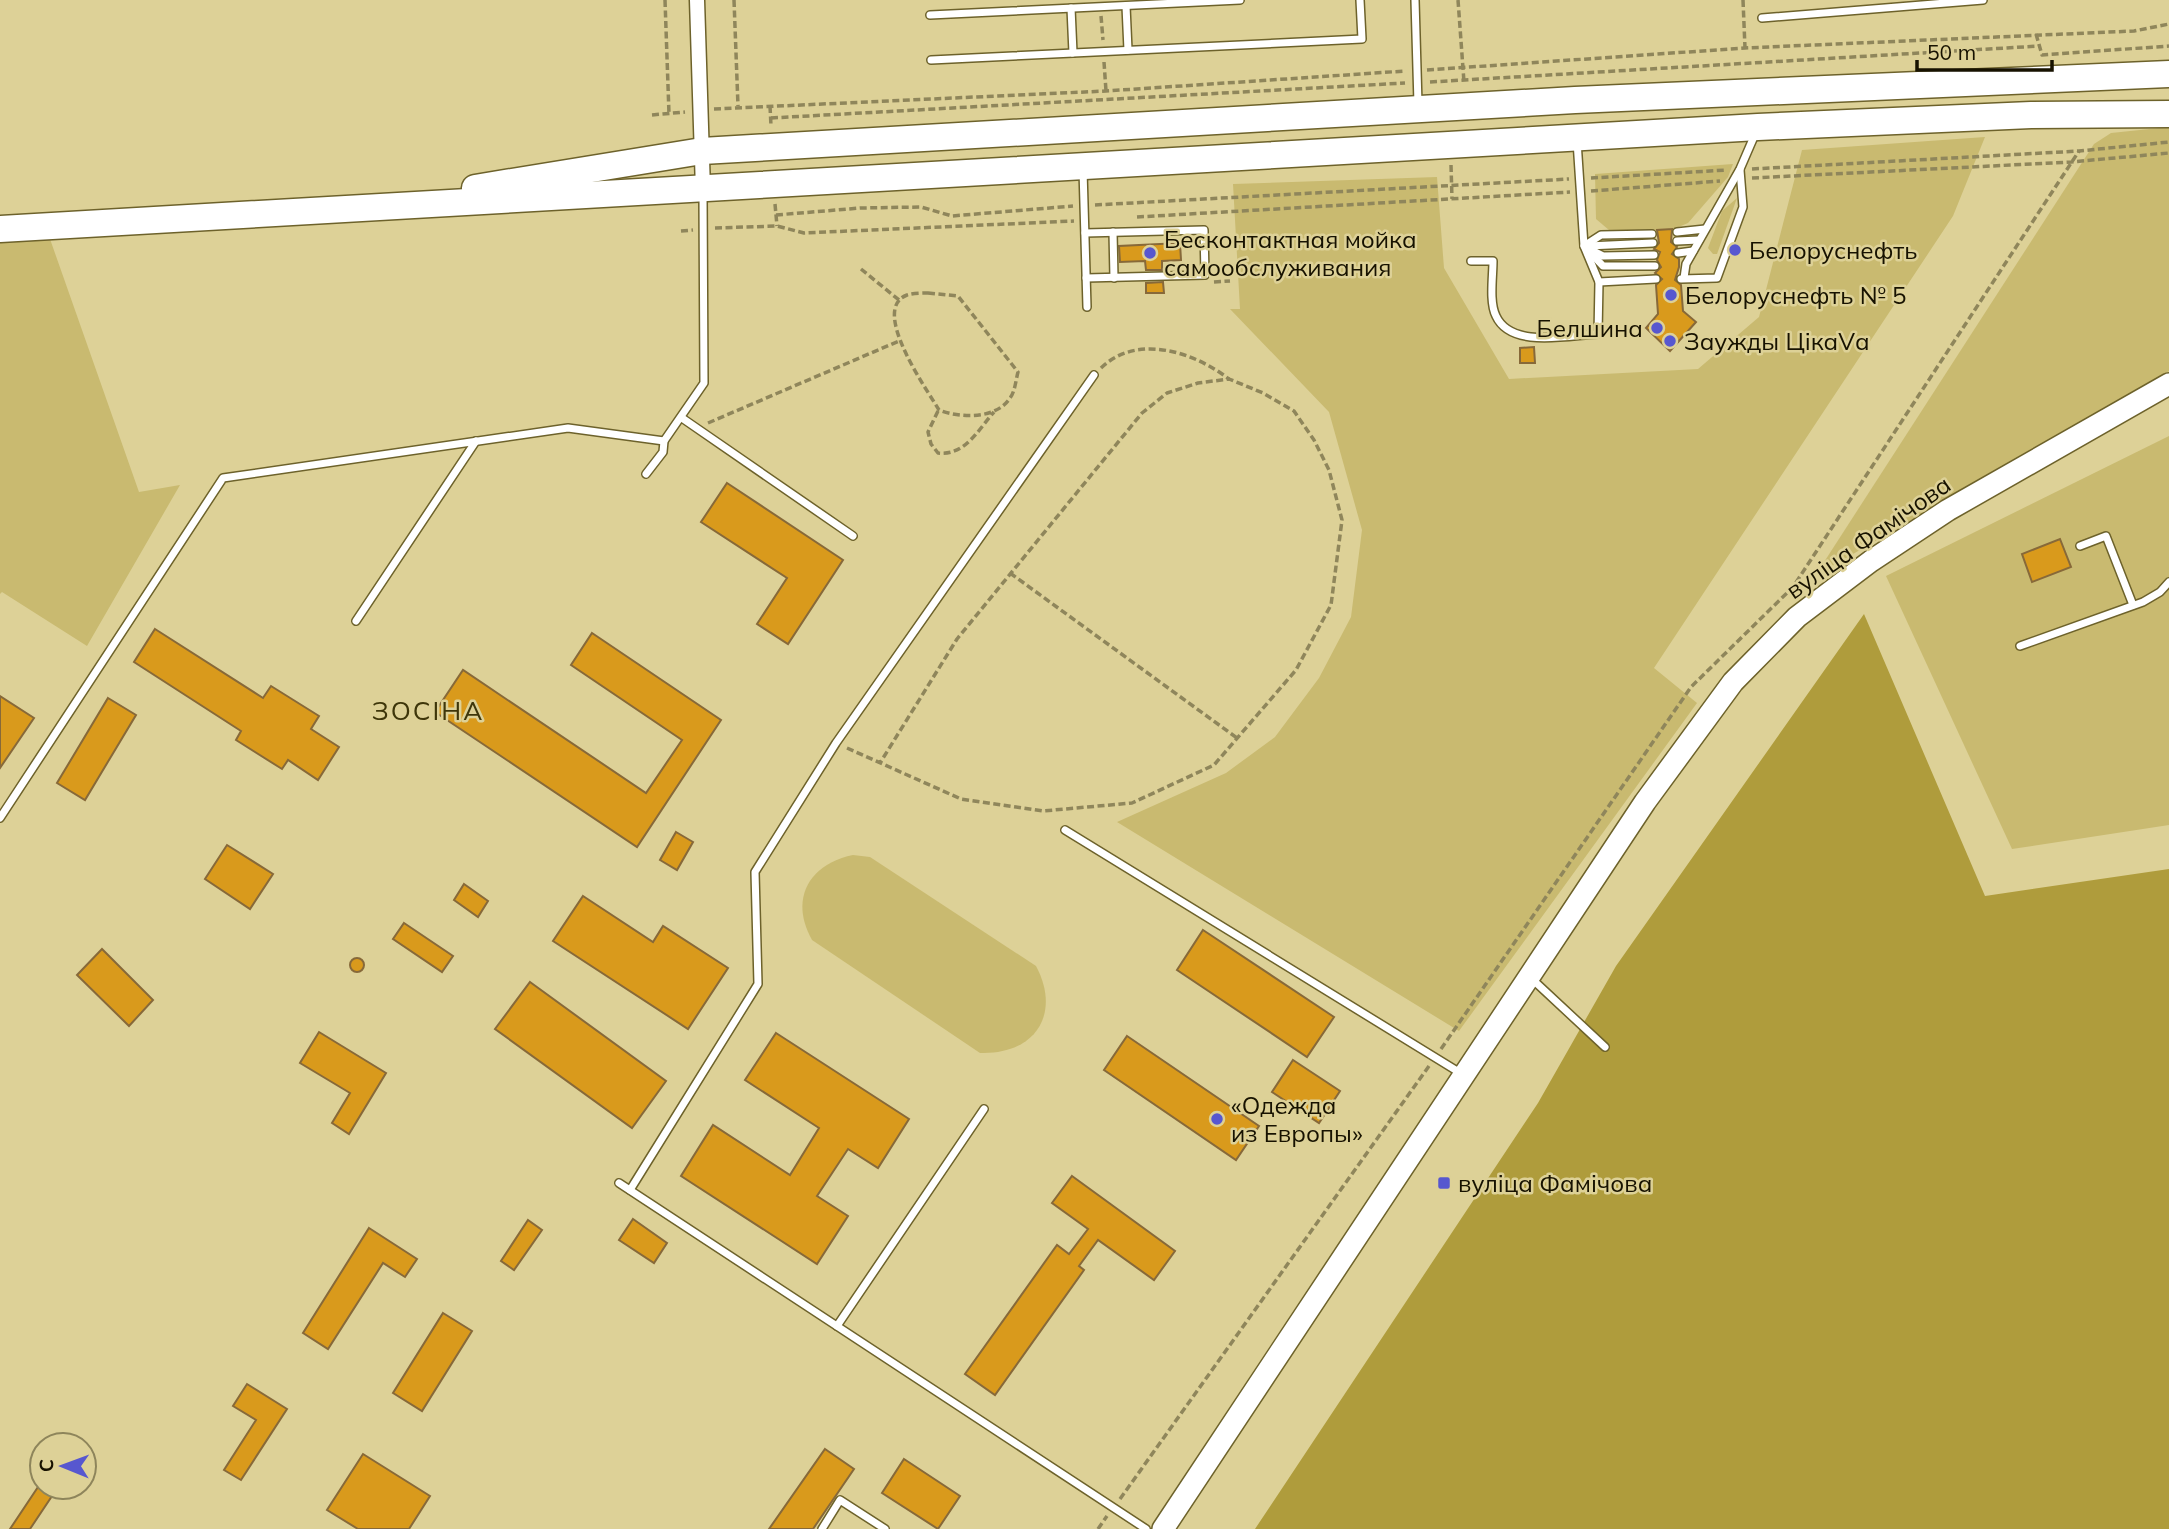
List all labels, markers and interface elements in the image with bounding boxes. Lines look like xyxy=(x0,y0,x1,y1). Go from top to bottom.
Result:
scale bar xyxy=(1917,28,2052,72)
text: 50 m xyxy=(1927,39,1976,65)
place label: Бесконтактная мойка самообслуживания xyxy=(1164,224,1417,282)
place label: Белоруснефть xyxy=(1749,235,1917,265)
marker: Белоруснефть xyxy=(1727,242,1743,258)
marker: Бесконтактная мойка самообслуживания xyxy=(1142,245,1158,261)
place label: Белоруснефть № 5 xyxy=(1685,280,1906,310)
marker: Белоруснефть № 5 xyxy=(1663,287,1679,303)
place label: Белшина xyxy=(1536,313,1643,343)
marker: Белшина xyxy=(1649,320,1665,336)
place label: Заужды ЦікаVа xyxy=(1684,326,1870,356)
marker: Заужды ЦікаVа xyxy=(1662,333,1678,349)
street label: вуліца Фамічова xyxy=(1780,469,1956,605)
district label: ЗОСІНА xyxy=(372,694,484,727)
place label: «Одежда из Европы» xyxy=(1231,1090,1363,1148)
marker: «Одежда из Европы» xyxy=(1209,1111,1225,1127)
place label: вуліца Фамічова xyxy=(1458,1168,1652,1198)
marker: вуліца Фамічова xyxy=(1436,1175,1452,1191)
north arrow xyxy=(28,1431,98,1501)
text: С xyxy=(34,1459,58,1472)

